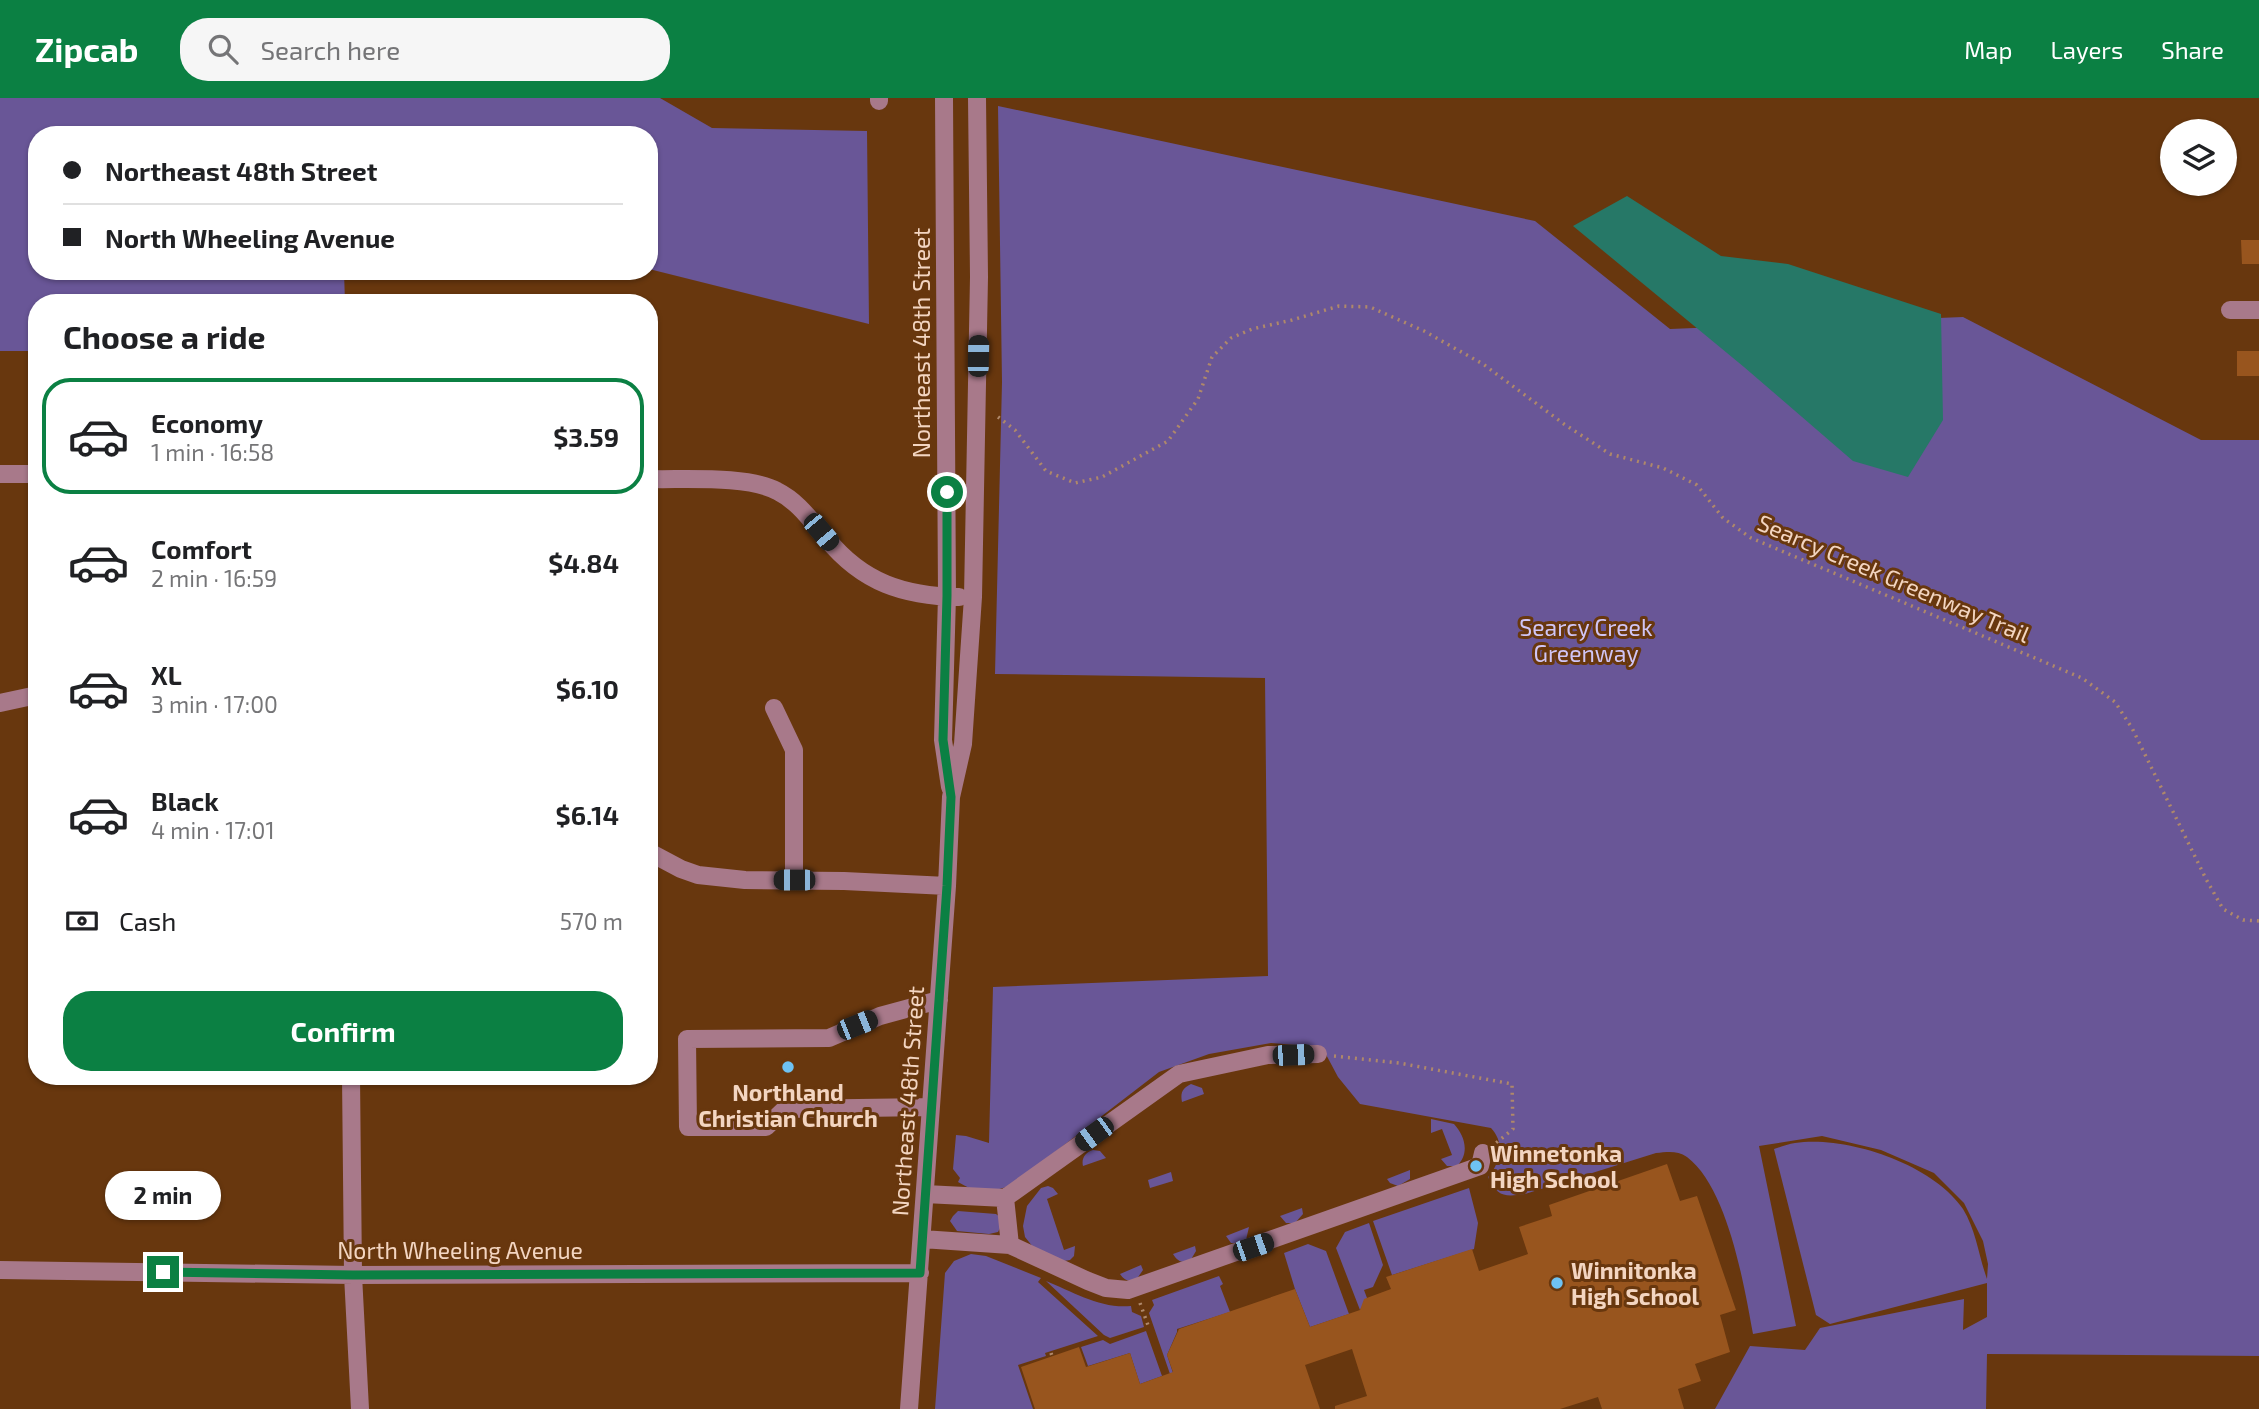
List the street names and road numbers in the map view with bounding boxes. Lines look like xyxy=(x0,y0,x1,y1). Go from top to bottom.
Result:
street label: Northeast 48th Street xyxy=(907,228,935,458)
street label: Searcy Creek Greenway Trail xyxy=(1754,508,2034,648)
street label: Northeast 48th Street xyxy=(885,985,929,1217)
street label: North Wheeling Avenue xyxy=(337,1236,583,1264)

